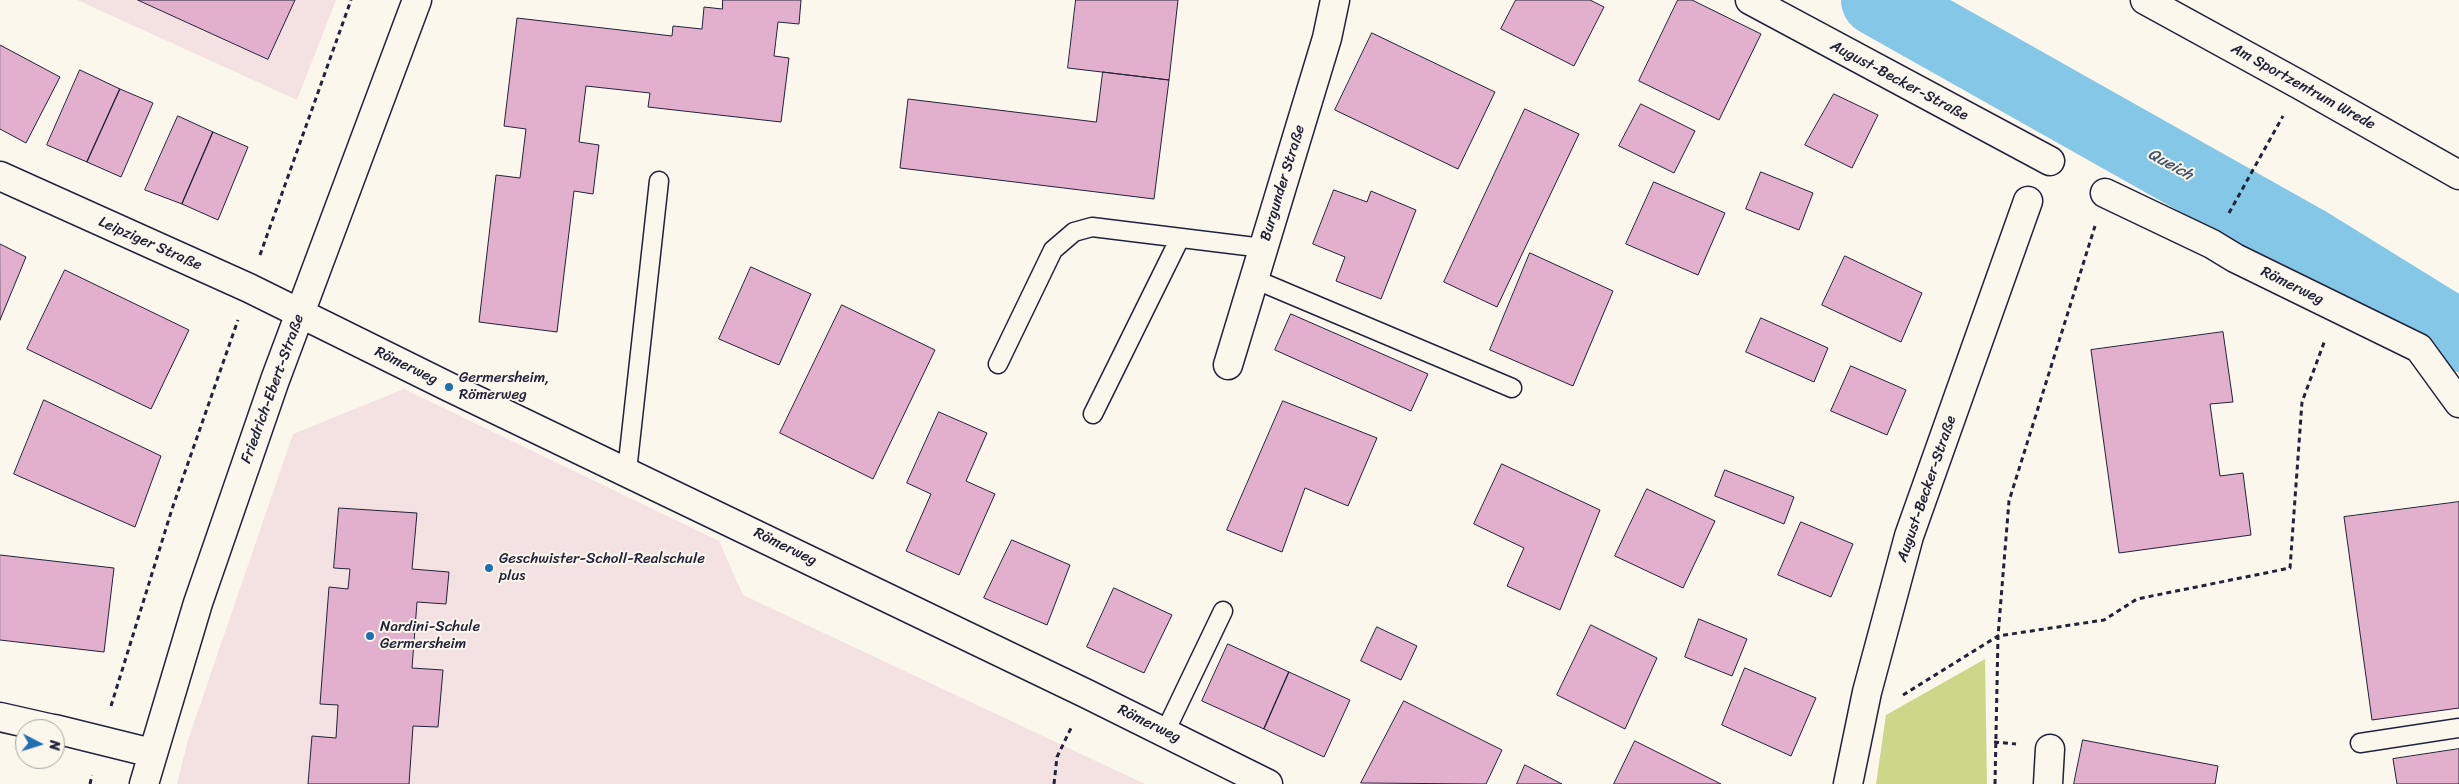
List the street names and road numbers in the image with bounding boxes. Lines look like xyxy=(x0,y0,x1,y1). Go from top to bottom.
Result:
street label: August-Becker-Straße xyxy=(1827,37,1971,125)
street label: Am Sportzentrum Wrede xyxy=(2228,40,2378,134)
street label: Burgunder Straße xyxy=(1257,123,1309,243)
street label: Leipziger Straße xyxy=(96,213,204,275)
street label: Römerweg xyxy=(2258,263,2326,309)
street label: Friedrich-Ebert-Straße xyxy=(238,312,308,466)
street label: Römerweg xyxy=(372,343,440,389)
street label: August-Becker-Straße xyxy=(1893,413,1961,565)
street label: Römerweg xyxy=(751,524,819,570)
street label: Römerweg xyxy=(1115,701,1183,747)

